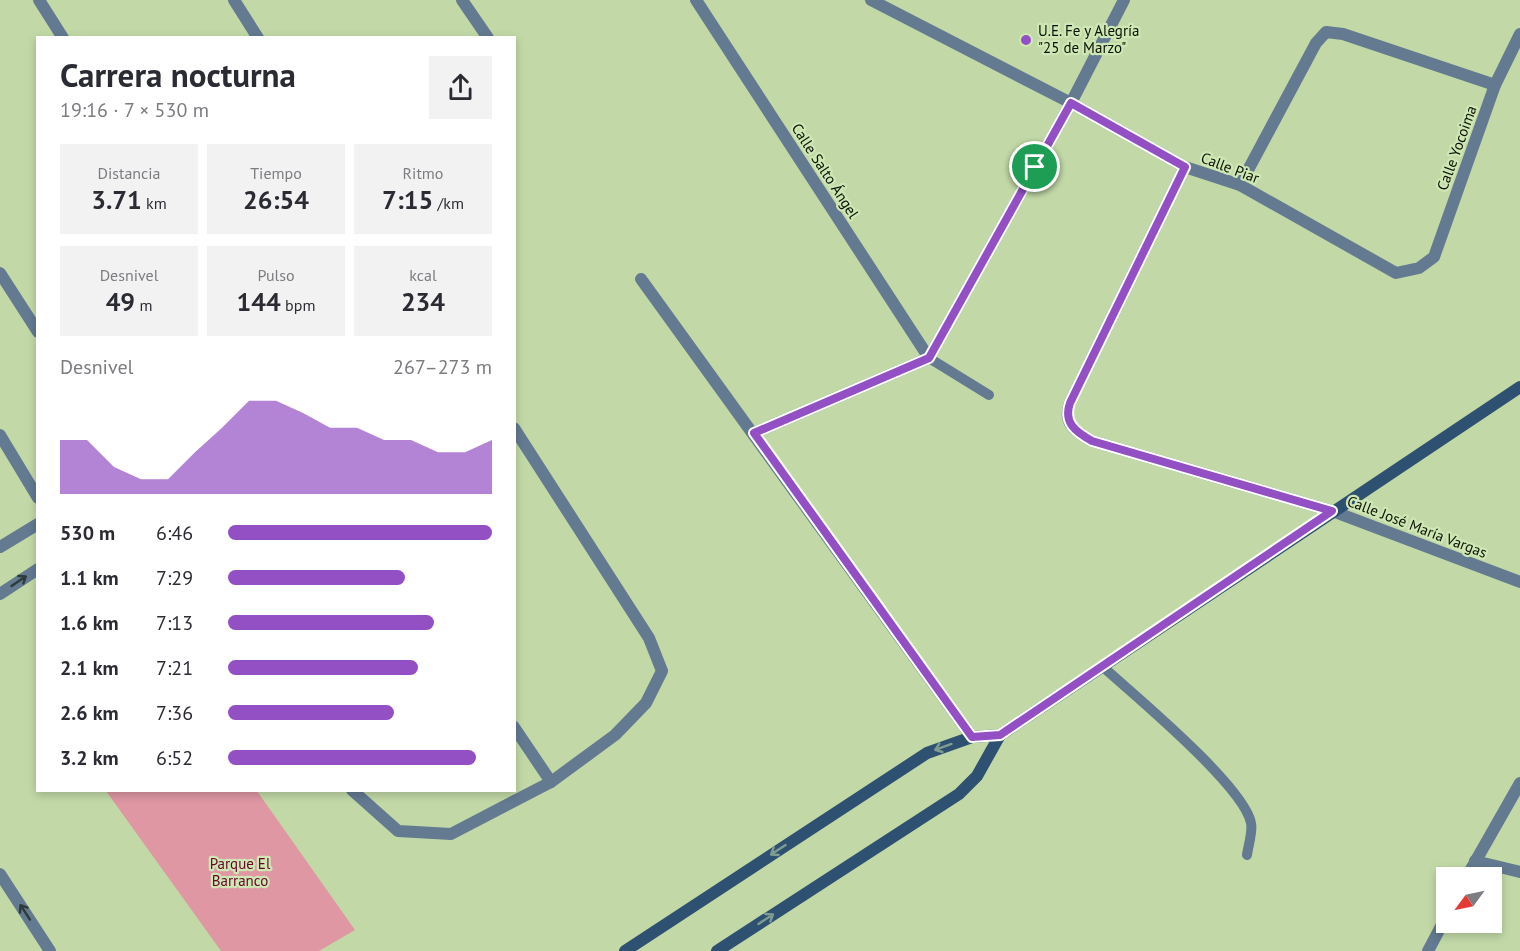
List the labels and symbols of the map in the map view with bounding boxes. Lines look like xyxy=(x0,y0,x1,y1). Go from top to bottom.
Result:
place label: U.E. Fe y Alegría "25 de Marzo" xyxy=(1038,21,1139,57)
marker: U.E. Fe y Alegría "25 de Marzo" xyxy=(1019,33,1033,47)
street label: Calle Yocoima xyxy=(1432,103,1481,193)
street label: Calle Salto Ángel xyxy=(788,120,864,222)
pin xyxy=(1009,141,1060,192)
street label: Calle Piar xyxy=(1198,148,1262,187)
street label: Calle José María Vargas xyxy=(1345,491,1490,562)
one-way arrow xyxy=(10,575,26,587)
one-way arrow xyxy=(934,743,953,754)
one-way arrow xyxy=(770,844,787,856)
park label: Parque El Barranco xyxy=(210,854,271,890)
north arrow xyxy=(1436,867,1502,933)
one-way arrow xyxy=(18,904,31,921)
one-way arrow xyxy=(757,913,774,925)

